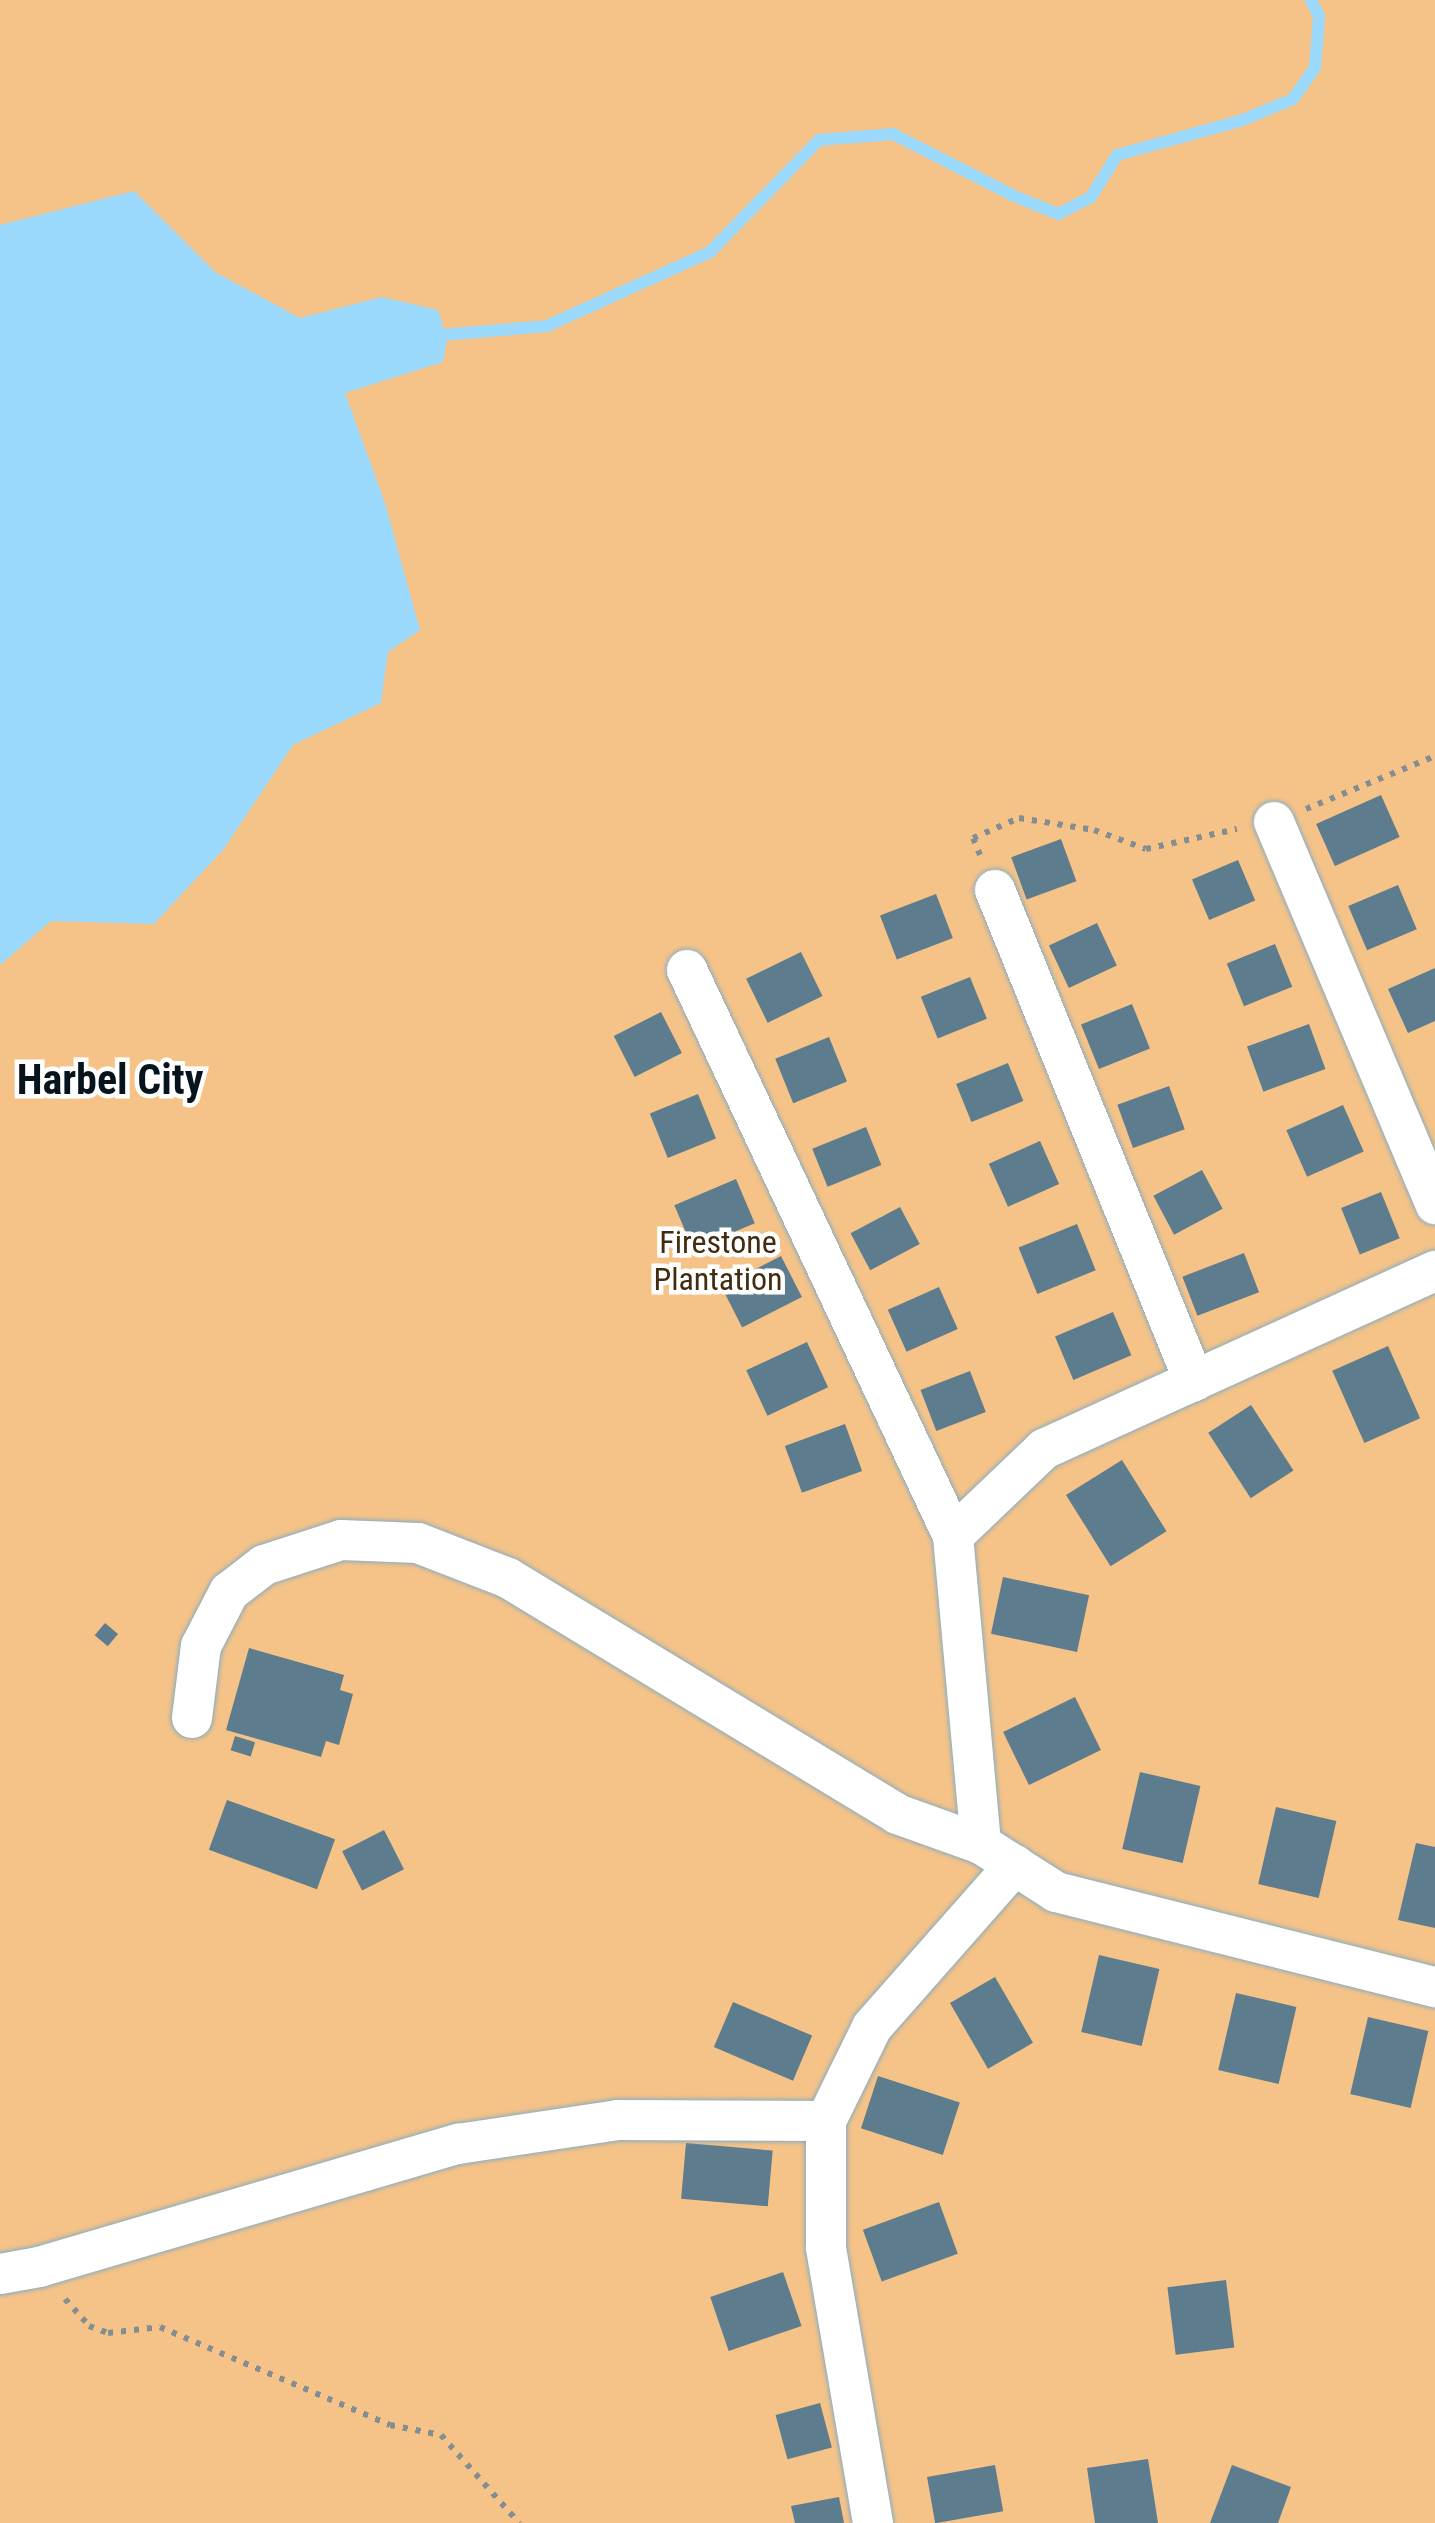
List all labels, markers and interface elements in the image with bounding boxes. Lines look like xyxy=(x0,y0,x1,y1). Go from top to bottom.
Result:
district label: Harbel City xyxy=(17,1055,203,1105)
park label: Firestone Plantation xyxy=(653,1224,783,1299)

